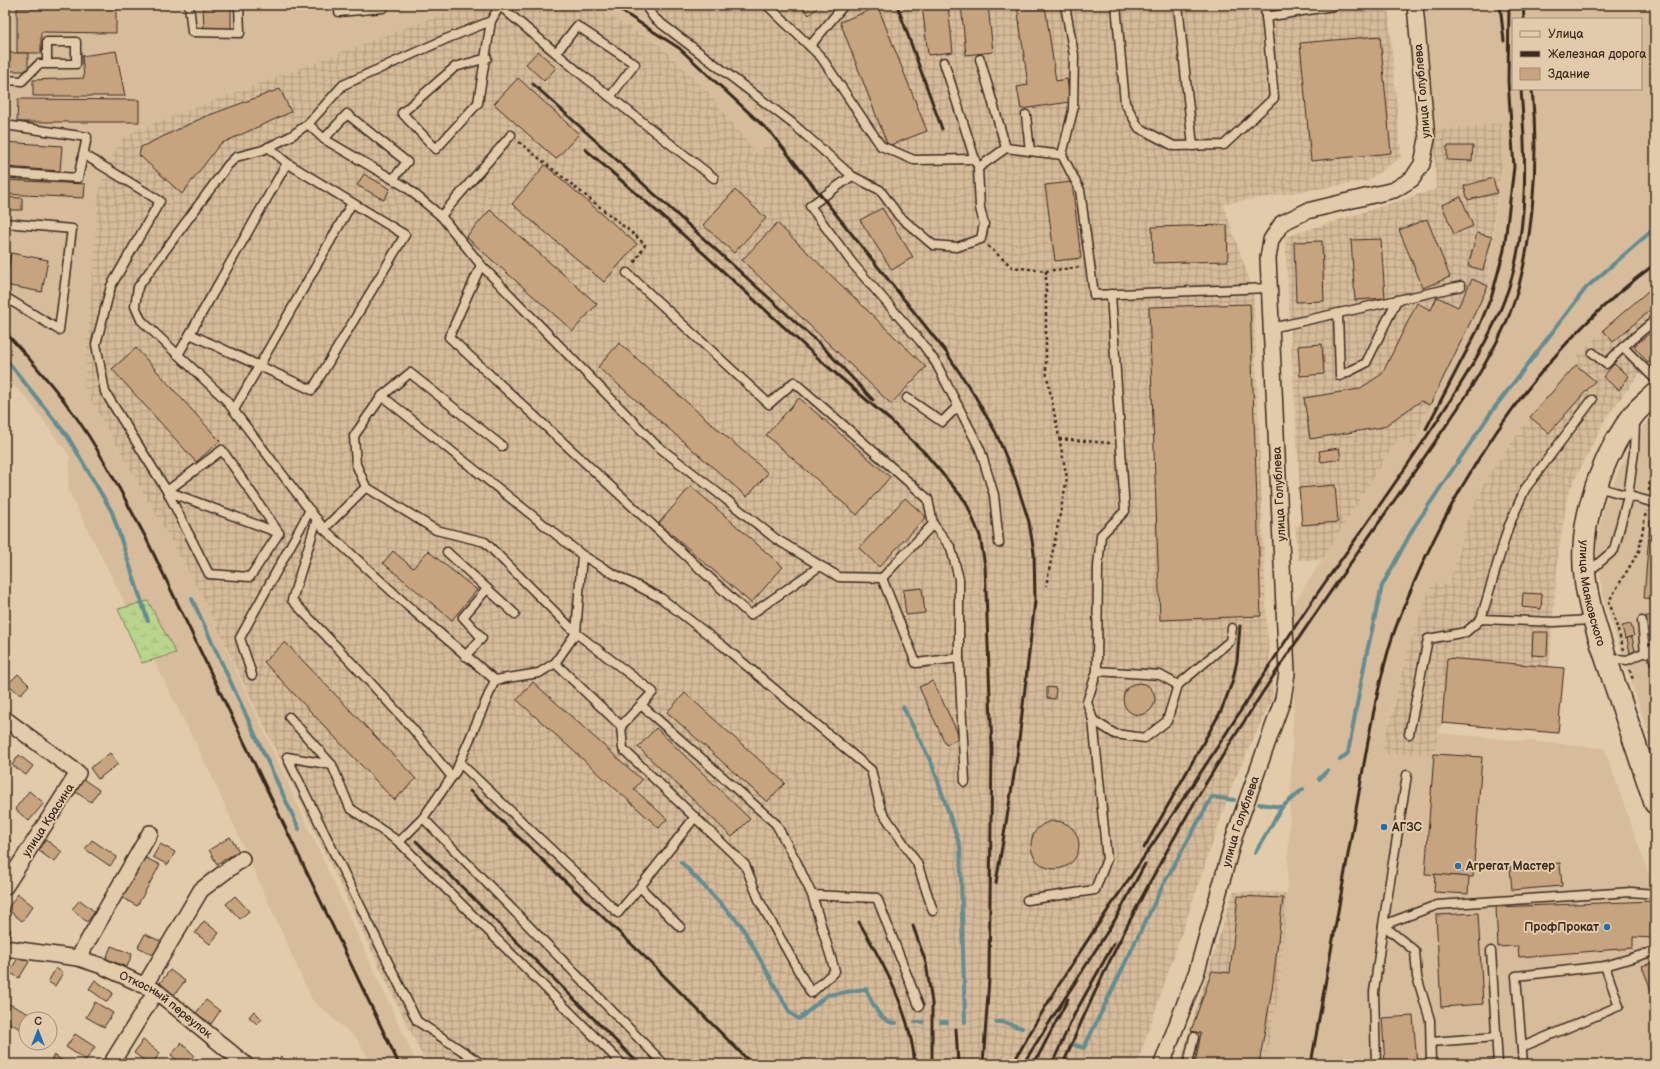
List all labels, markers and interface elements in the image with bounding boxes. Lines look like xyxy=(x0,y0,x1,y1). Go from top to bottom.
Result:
legend xyxy=(1512,18,1642,90)
text: Улица xyxy=(1548,27,1584,42)
street label: улица Голублева xyxy=(1411,43,1434,139)
text: Железная дорога xyxy=(1548,47,1646,62)
text: Здание xyxy=(1548,67,1590,82)
street label: улица Голублева xyxy=(1270,446,1289,542)
street label: улица Маяковского xyxy=(1576,539,1608,648)
street label: улица Голублева xyxy=(1219,774,1263,869)
street label: улица Красина xyxy=(19,781,78,860)
place label: АГЗС xyxy=(1391,820,1423,835)
marker: АГЗС xyxy=(1379,822,1389,832)
place label: Агрегат Мастер xyxy=(1465,859,1555,874)
marker: Агрегат Мастер xyxy=(1453,861,1463,871)
place label: ПрофПрокат xyxy=(1524,920,1599,935)
marker: ПрофПрокат xyxy=(1602,922,1612,932)
street label: Откосный переулок xyxy=(117,968,216,1042)
north arrow xyxy=(18,1011,58,1051)
text: С xyxy=(34,1015,42,1028)

